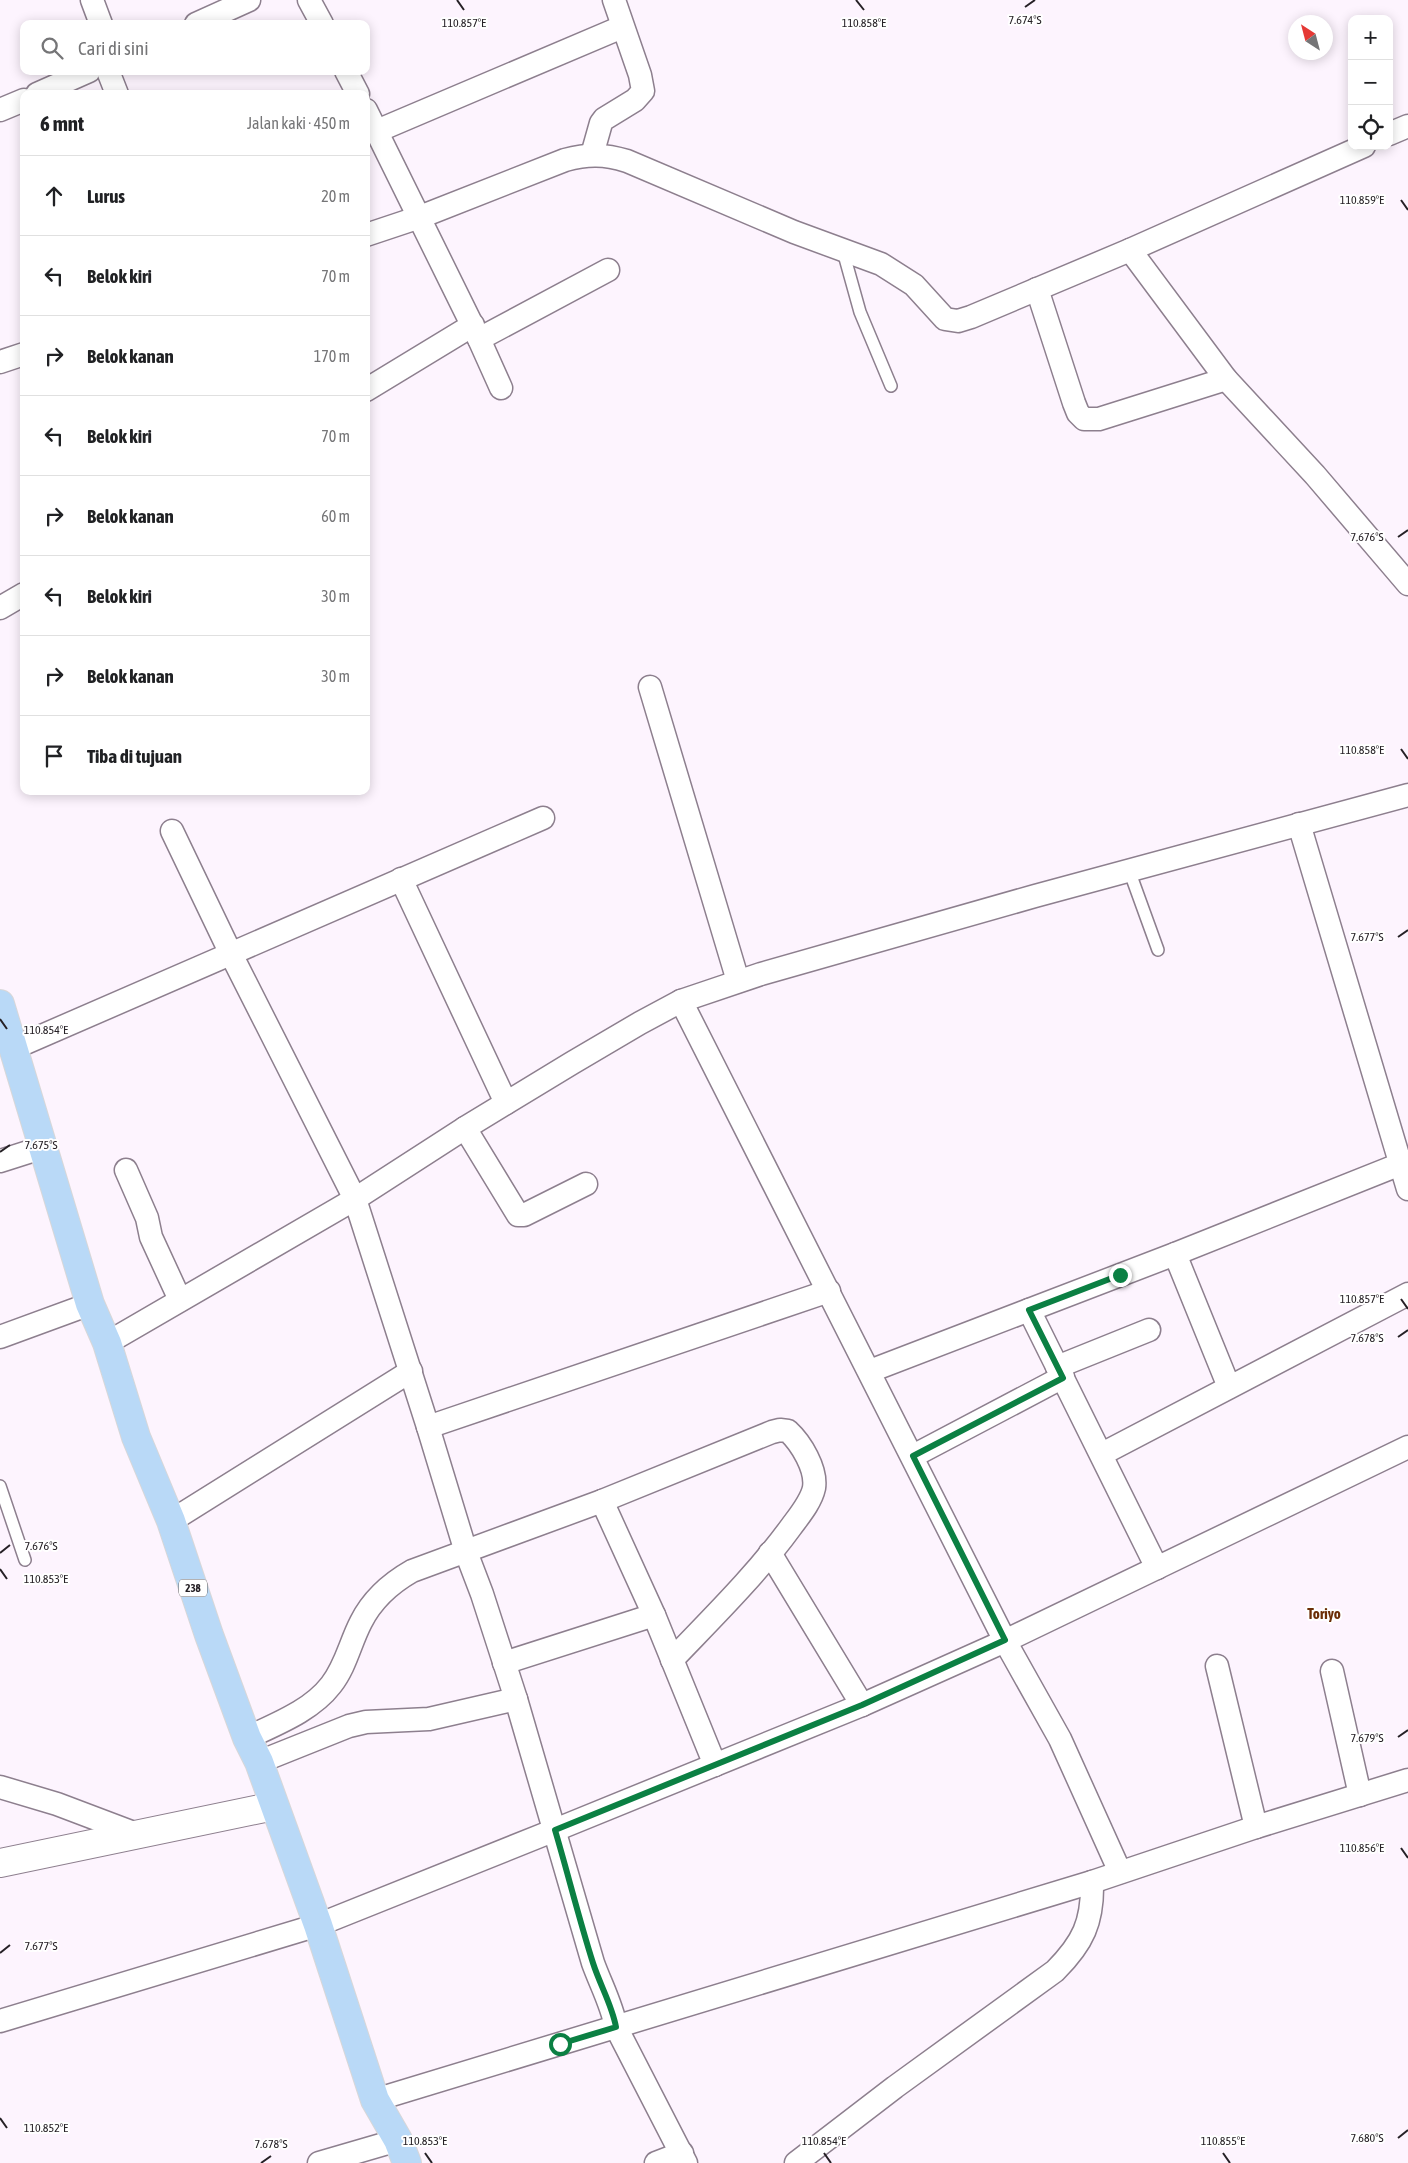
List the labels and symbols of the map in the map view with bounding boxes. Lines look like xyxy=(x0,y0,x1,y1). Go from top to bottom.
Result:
text: 7.674°S xyxy=(1008,13,1042,27)
north arrow xyxy=(1288,15,1333,60)
text: 110.857°E xyxy=(442,16,486,30)
text: 110.858°E xyxy=(842,16,886,30)
text: 110.859°E xyxy=(1340,193,1384,207)
text: 7.676°S xyxy=(1350,530,1384,544)
text: 110.858°E xyxy=(1340,743,1384,757)
text: 7.677°S xyxy=(1350,930,1384,944)
text: 110.854°E xyxy=(24,1023,68,1037)
text: 7.675°S xyxy=(24,1138,58,1152)
route end xyxy=(1109,1264,1132,1287)
text: 110.857°E xyxy=(1340,1292,1384,1306)
text: 7.678°S xyxy=(1350,1331,1384,1345)
text: 7.676°S xyxy=(24,1539,58,1553)
text: 110.853°E xyxy=(24,1572,68,1586)
road number: 238 xyxy=(179,1580,207,1596)
district label: Toriyo xyxy=(1307,1605,1341,1622)
text: 7.679°S xyxy=(1350,1731,1384,1745)
text: 110.856°E xyxy=(1340,1841,1384,1855)
text: 7.677°S xyxy=(24,1939,58,1953)
route start xyxy=(549,2033,572,2056)
text: 110.852°E xyxy=(24,2121,68,2135)
text: 7.680°S xyxy=(1350,2131,1384,2145)
text: 110.853°E xyxy=(403,2134,447,2148)
text: 110.854°E xyxy=(802,2134,846,2148)
text: 110.855°E xyxy=(1201,2134,1245,2148)
text: 7.678°S xyxy=(254,2137,288,2151)

